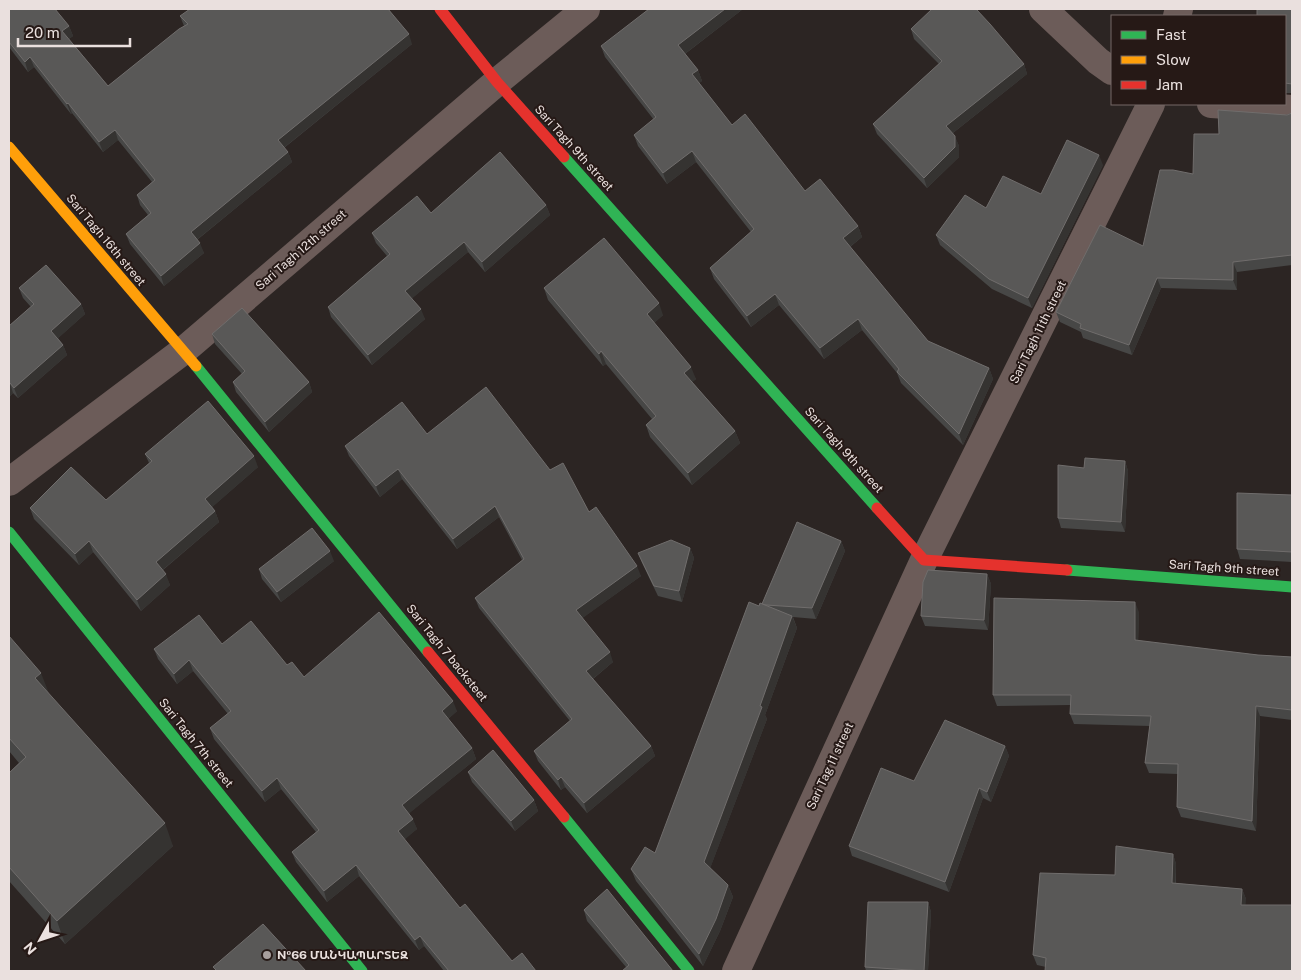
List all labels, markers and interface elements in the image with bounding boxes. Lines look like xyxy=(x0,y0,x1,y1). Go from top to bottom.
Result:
scale bar xyxy=(18,15,130,47)
legend xyxy=(1111,15,1286,105)
text: 20 m xyxy=(25,24,60,41)
text: Fast xyxy=(1156,26,1186,43)
text: Slow xyxy=(1156,51,1191,68)
text: Jam xyxy=(1156,76,1183,93)
street label: Sari Tagh 9th street xyxy=(532,102,616,194)
street label: Sari Tagh 16th street xyxy=(63,191,149,289)
street label: Sari Tagh 12th street xyxy=(253,207,349,293)
street label: Sari Tagh 11th street xyxy=(1007,278,1069,386)
street label: Sari Tagh 9th street xyxy=(802,404,886,496)
street label: Sari Tagh 9th street xyxy=(1168,557,1280,579)
street label: Sari Tagh 7 backsteet xyxy=(404,602,491,705)
street label: Sari Tagh 7th street xyxy=(156,696,236,791)
street label: Sari Tag 11 street xyxy=(804,720,856,812)
north arrow xyxy=(15,915,65,965)
text: N xyxy=(20,939,40,958)
place label: №66 ՄԱՆԿԱՊԱՐՏԵԶ xyxy=(277,948,408,962)
marker: №66 ՄԱՆԿԱՊԱՐՏԵԶ xyxy=(261,949,273,961)

